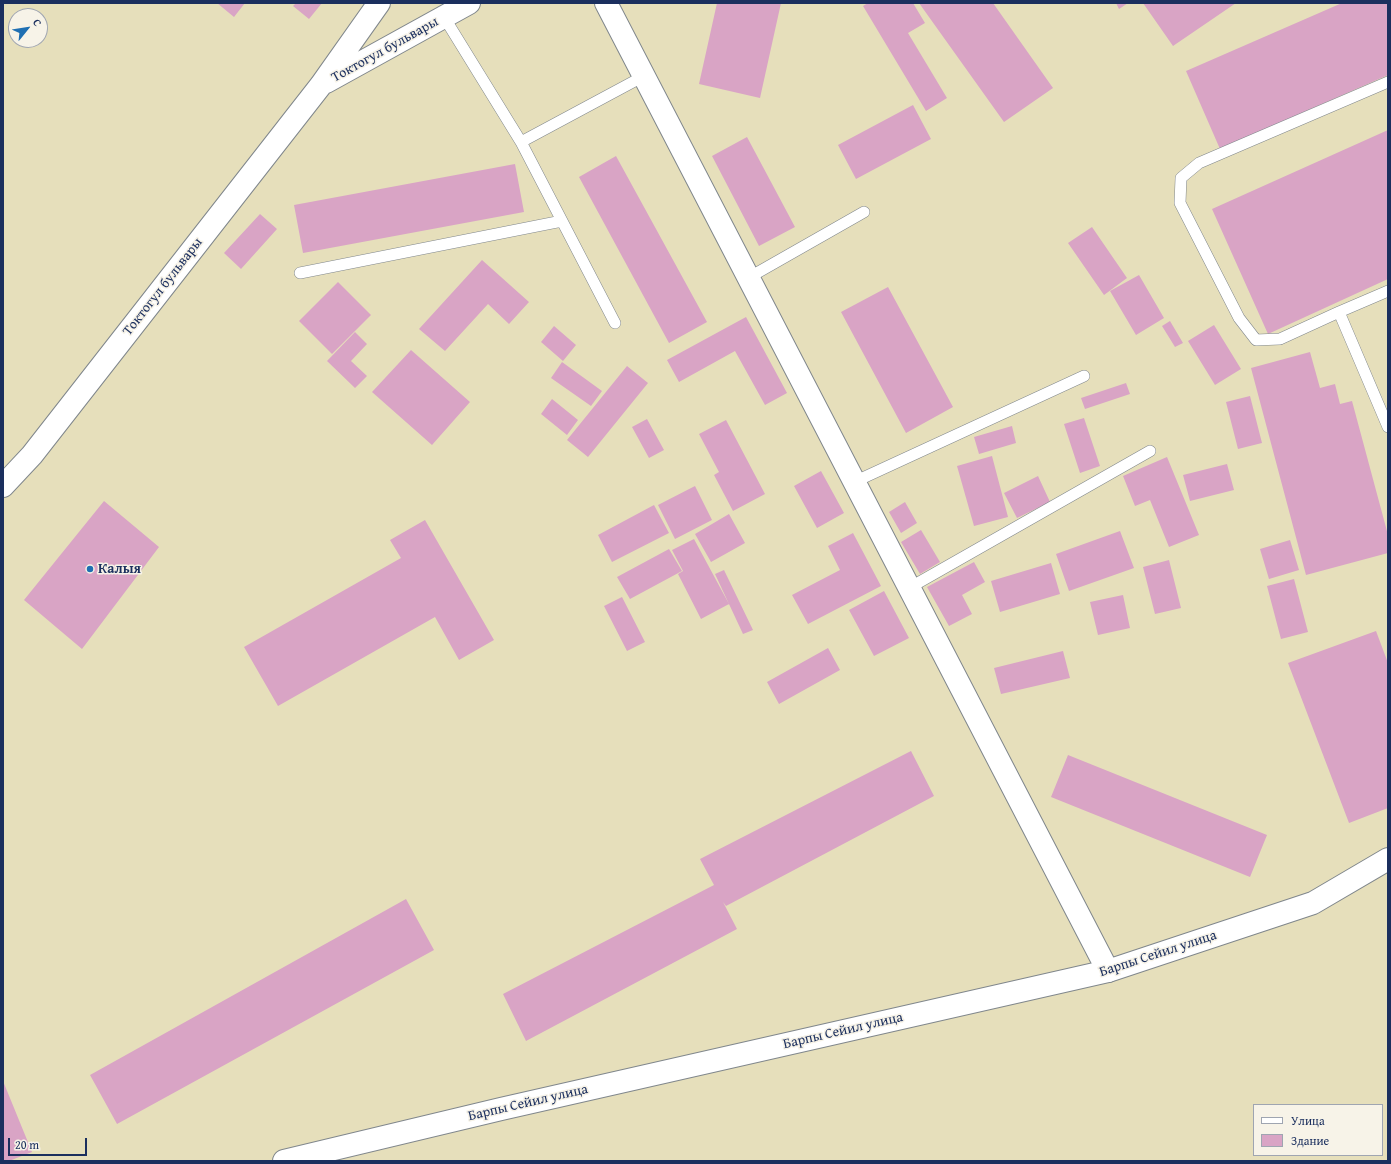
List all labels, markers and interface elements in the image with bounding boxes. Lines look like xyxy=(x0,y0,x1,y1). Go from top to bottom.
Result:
north arrow xyxy=(8,8,48,48)
street label: Токтогул бульвары xyxy=(329,14,441,86)
text: С xyxy=(29,16,46,29)
street label: Токтогул бульвары xyxy=(120,235,206,339)
place label: Калыя xyxy=(98,561,141,577)
marker: Калыя xyxy=(85,564,95,574)
street label: Барпы Сейил улица xyxy=(1097,927,1219,981)
street label: Барпы Сейил улица xyxy=(782,1009,904,1053)
street label: Барпы Сейил улица xyxy=(467,1081,589,1125)
legend xyxy=(1253,1104,1383,1156)
text: Улица xyxy=(1291,1112,1325,1129)
scale bar xyxy=(10,1130,89,1156)
text: Здание xyxy=(1291,1132,1329,1149)
text: 20 m xyxy=(15,1136,39,1153)

